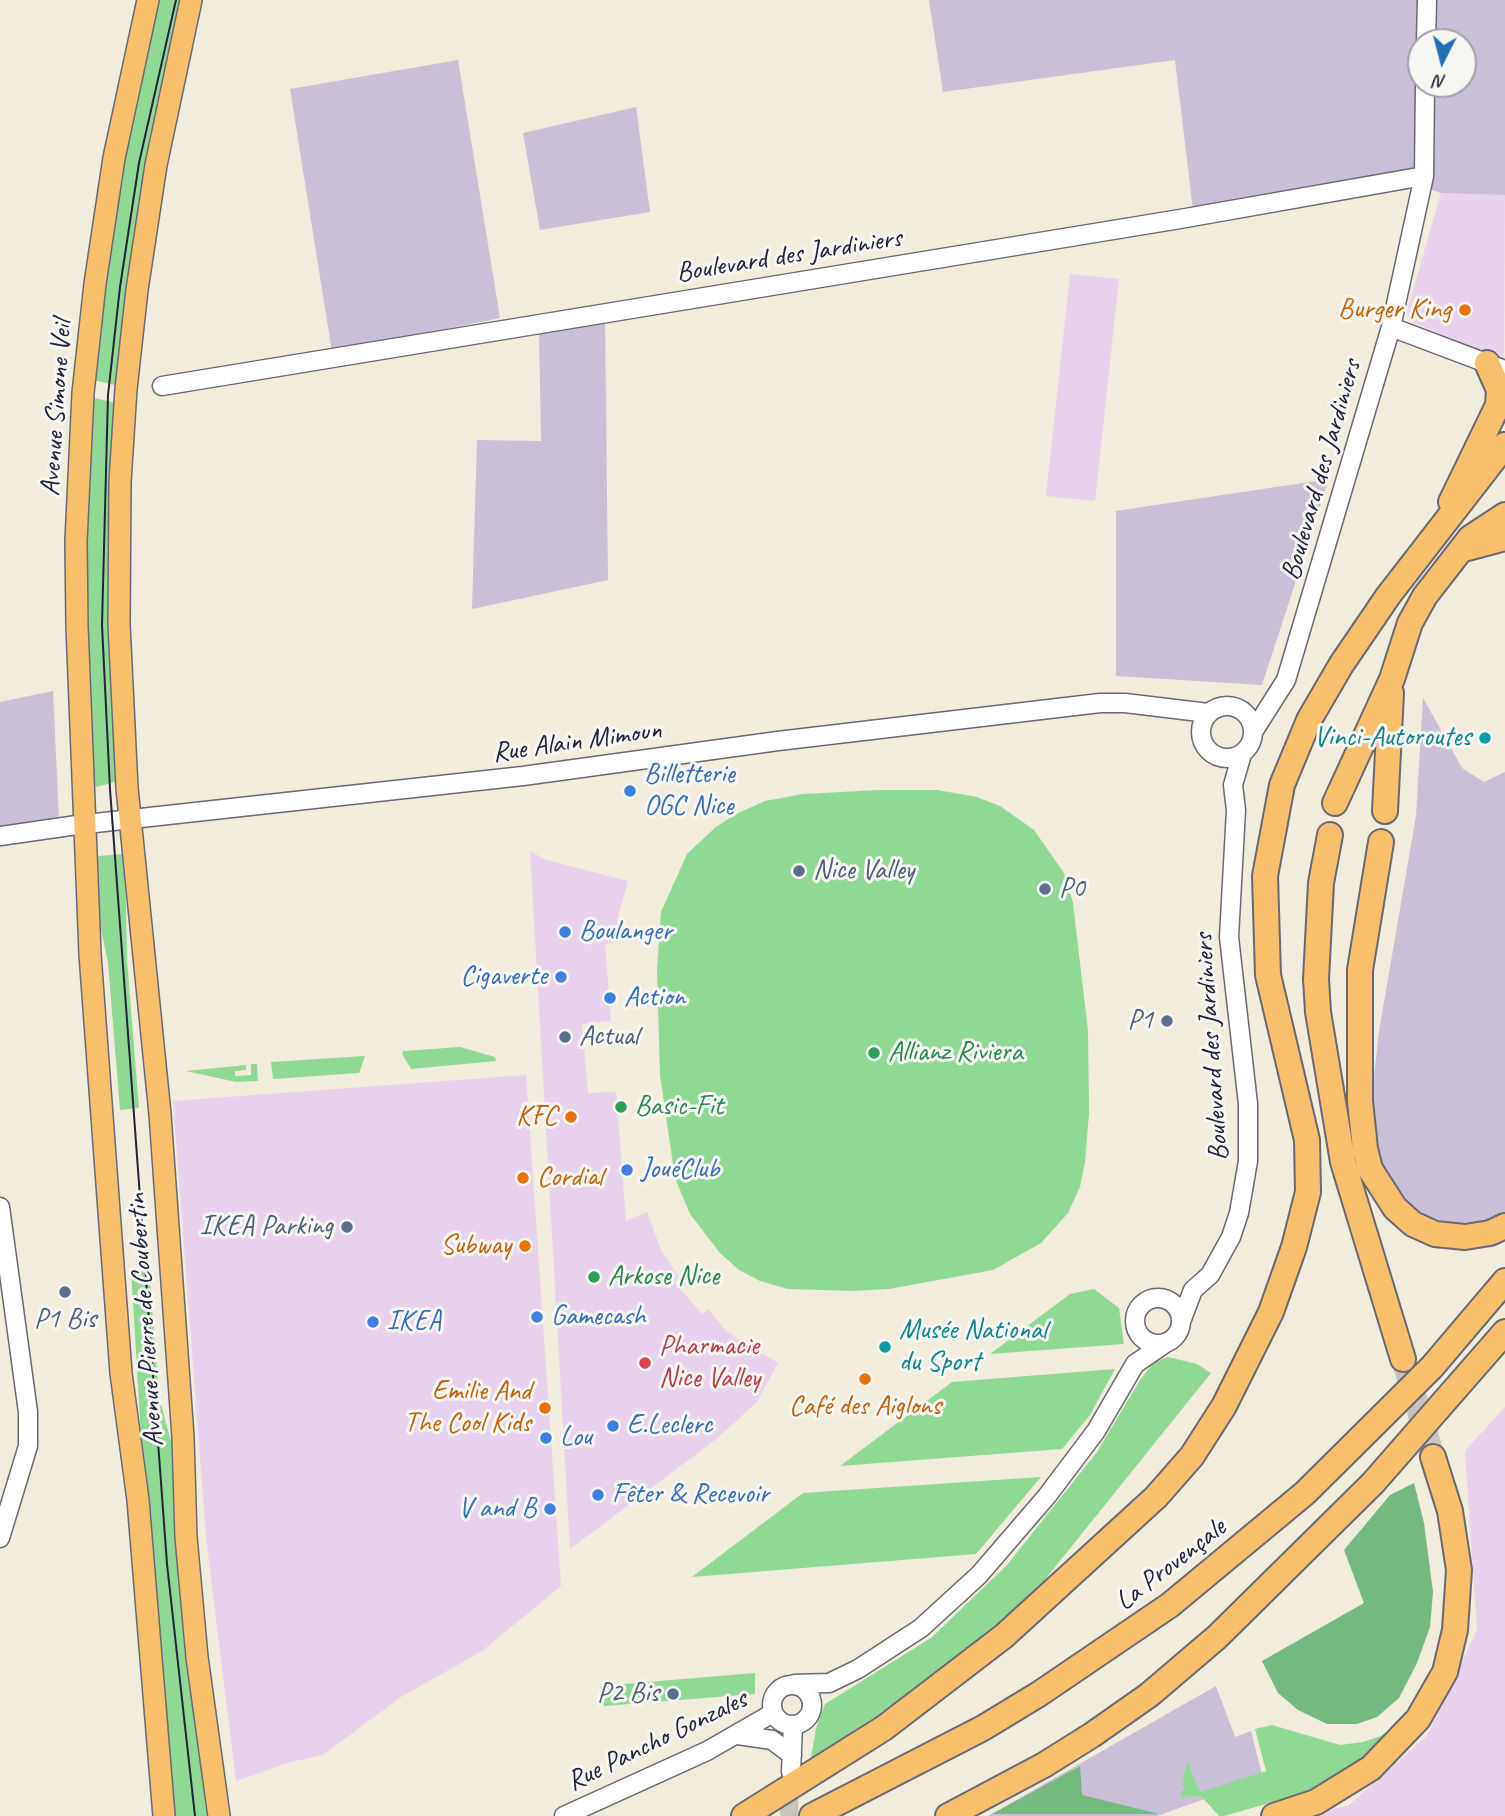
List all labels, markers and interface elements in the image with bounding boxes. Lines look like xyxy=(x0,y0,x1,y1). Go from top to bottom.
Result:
north arrow xyxy=(1407,28,1477,98)
text: N xyxy=(1433,69,1447,94)
street label: Boulevard des Jardiniers xyxy=(674,222,904,290)
place label: Burger King xyxy=(1338,293,1451,327)
marker: Burger King xyxy=(1457,302,1473,318)
street label: Avenue Simone Veil xyxy=(34,319,80,497)
street label: Boulevard des Jardiniers xyxy=(1274,356,1370,584)
street label: Rue Alain Mimoun xyxy=(490,714,664,770)
place label: Vinci-Autoroutes xyxy=(1314,721,1471,755)
marker: Vinci-Autoroutes xyxy=(1477,730,1493,746)
place label: Billetterie OGC Nice xyxy=(644,758,735,824)
marker: Billetterie OGC Nice xyxy=(622,783,638,799)
place label: Nice Valley xyxy=(813,854,914,888)
marker: Nice Valley xyxy=(791,863,807,879)
place label: P0 xyxy=(1059,872,1085,906)
marker: P0 xyxy=(1037,881,1053,897)
place label: Boulanger xyxy=(579,915,672,949)
marker: Boulanger xyxy=(557,924,573,940)
street label: Boulevard des Jardiniers xyxy=(1187,932,1237,1162)
place label: Cigaverte xyxy=(461,960,547,994)
marker: Cigaverte xyxy=(553,969,569,985)
place label: Action xyxy=(624,981,685,1015)
marker: Action xyxy=(602,990,618,1006)
place label: P1 xyxy=(1127,1004,1153,1038)
marker: P1 xyxy=(1159,1013,1175,1029)
place label: Actual xyxy=(579,1020,639,1054)
marker: Actual xyxy=(557,1029,573,1045)
place label: Allianz Riviera xyxy=(888,1036,1023,1070)
marker: Allianz Riviera xyxy=(866,1045,882,1061)
place label: Basic-Fit xyxy=(635,1090,723,1124)
marker: Basic-Fit xyxy=(613,1099,629,1115)
place label: KFC xyxy=(516,1100,557,1134)
marker: KFC xyxy=(563,1109,579,1125)
place label: JouéClub xyxy=(641,1153,719,1187)
place label: Cordial xyxy=(537,1161,603,1195)
marker: JouéClub xyxy=(619,1162,635,1178)
marker: Cordial xyxy=(515,1170,531,1186)
street label: Avenue Pierre de Coubertin xyxy=(120,1192,172,1448)
place label: IKEA Parking xyxy=(200,1210,333,1244)
marker: IKEA Parking xyxy=(339,1219,355,1235)
place label: Subway xyxy=(440,1229,511,1263)
marker: Subway xyxy=(517,1238,533,1254)
place label: Arkose Nice xyxy=(608,1260,719,1294)
marker: Arkose Nice xyxy=(586,1269,602,1285)
marker: P1 Bis xyxy=(57,1284,73,1300)
place label: Gamecash xyxy=(551,1300,645,1334)
place label: P1 Bis xyxy=(34,1303,96,1337)
place label: IKEA xyxy=(387,1305,441,1339)
marker: Gamecash xyxy=(529,1309,545,1325)
marker: IKEA xyxy=(365,1314,381,1330)
place label: Musée National du Sport xyxy=(899,1314,1047,1380)
place label: Pharmacie Nice Valley xyxy=(659,1330,760,1396)
marker: Musée National du Sport xyxy=(877,1339,893,1355)
marker: Pharmacie Nice Valley xyxy=(637,1355,653,1371)
marker: Café des Aiglons xyxy=(857,1371,873,1387)
place label: Emilie And The Cool Kids xyxy=(404,1375,531,1441)
place label: Café des Aiglons xyxy=(789,1390,941,1424)
marker: Emilie And The Cool Kids xyxy=(537,1400,553,1416)
place label: E.Leclerc xyxy=(627,1409,712,1443)
marker: E.Leclerc xyxy=(605,1418,621,1434)
place label: Lou xyxy=(560,1421,592,1455)
marker: Lou xyxy=(538,1430,554,1446)
place label: Fêter & Recevoir xyxy=(612,1478,769,1512)
marker: Fêter & Recevoir xyxy=(590,1487,606,1503)
place label: V and B xyxy=(458,1492,536,1526)
marker: V and B xyxy=(542,1501,558,1517)
street label: La Provençale xyxy=(1109,1511,1233,1619)
place label: P2 Bis xyxy=(597,1677,659,1711)
street label: Rue Pancho Gonzales xyxy=(562,1683,752,1799)
marker: P2 Bis xyxy=(665,1686,681,1702)

